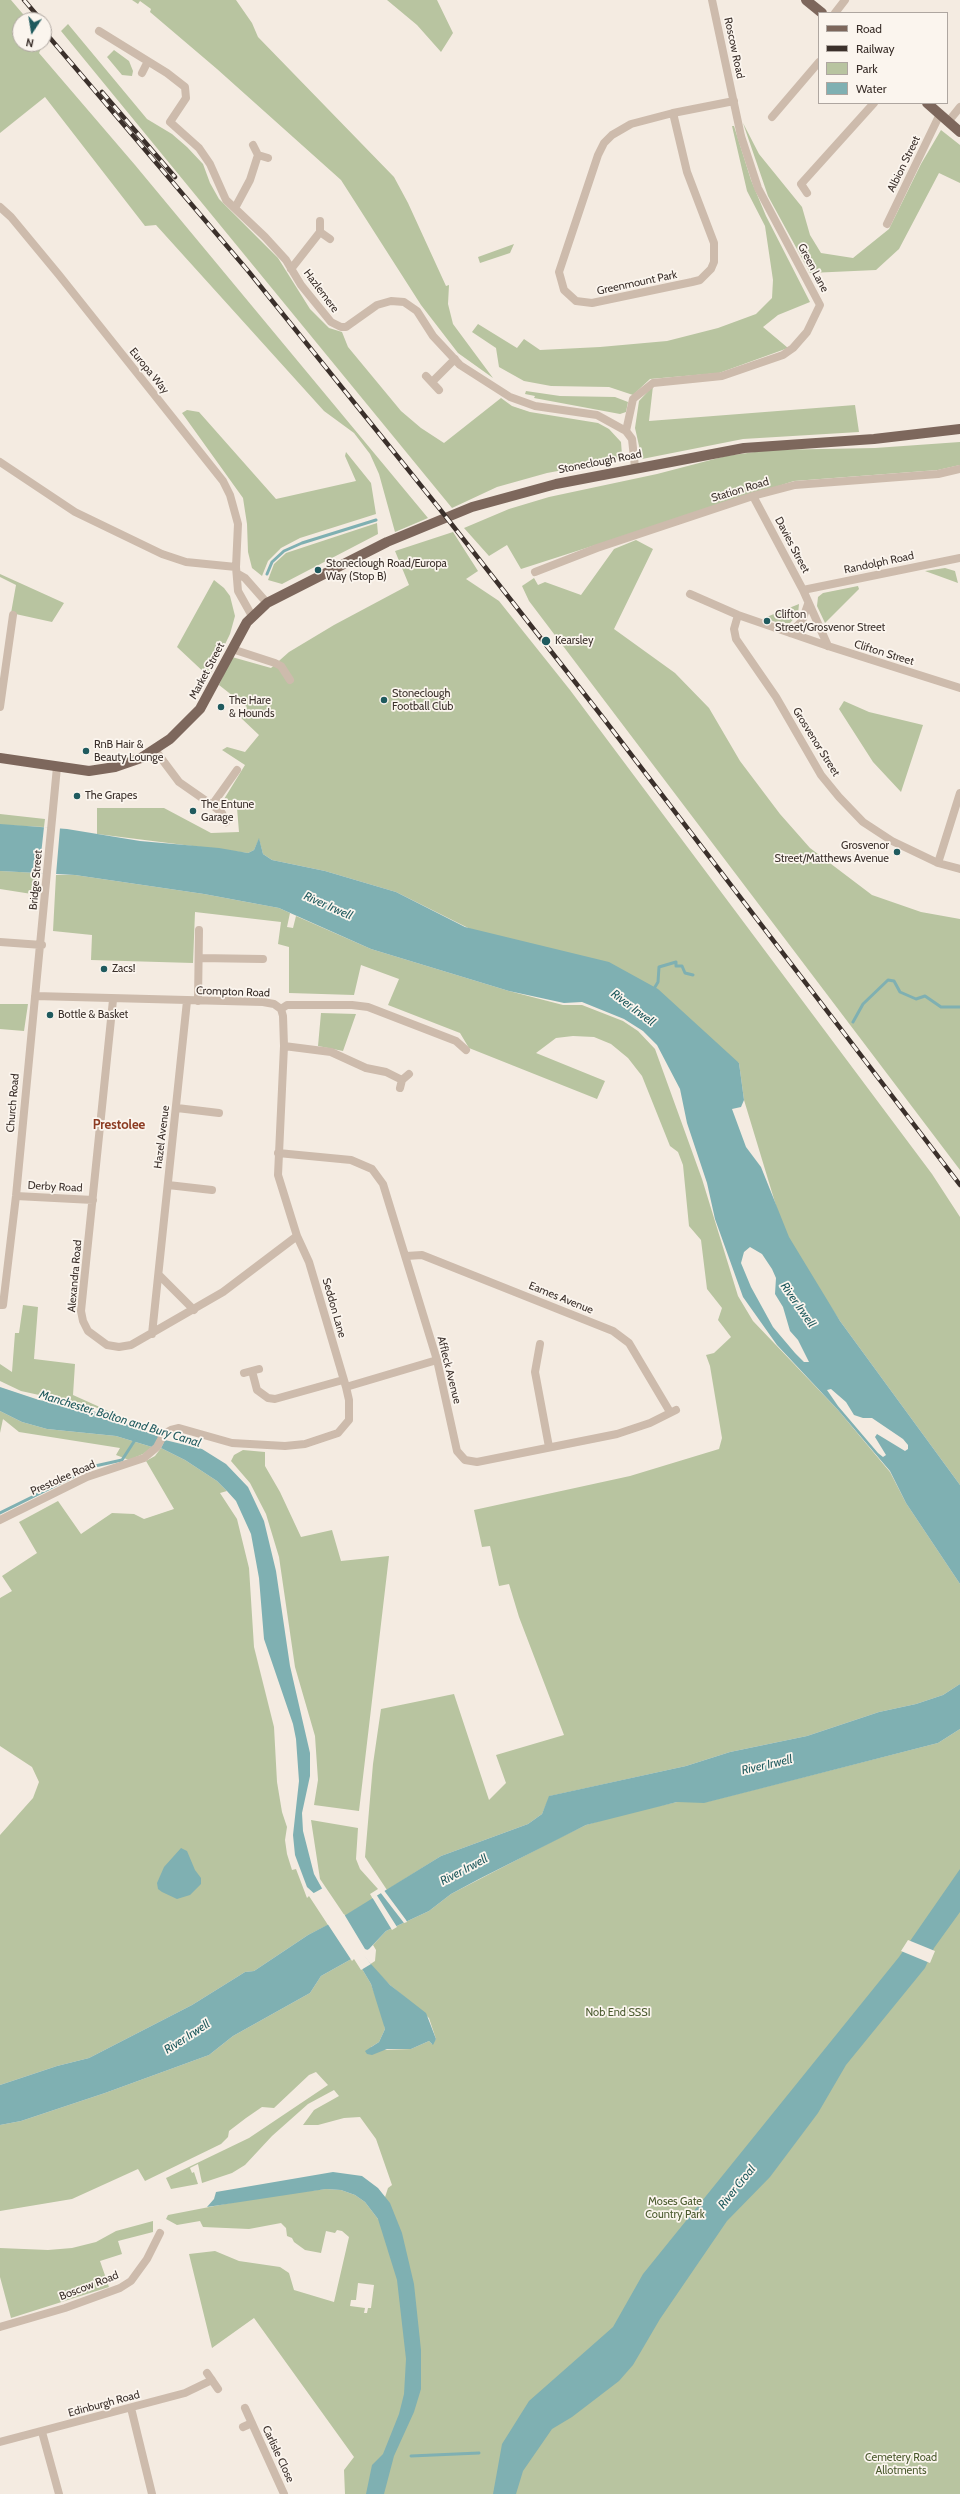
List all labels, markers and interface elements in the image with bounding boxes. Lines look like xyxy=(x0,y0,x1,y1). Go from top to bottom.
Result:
north arrow xyxy=(12,12,52,52)
legend xyxy=(818,12,948,104)
street label: Roscow Road xyxy=(721,16,747,80)
text: Road xyxy=(856,21,882,36)
text: N xyxy=(24,35,35,50)
text: Railway xyxy=(856,41,894,56)
text: Park xyxy=(856,61,878,76)
text: Water xyxy=(856,81,886,96)
street label: Albion Street xyxy=(885,134,923,194)
street label: Green Lane xyxy=(795,241,831,295)
street label: Hazlemere xyxy=(301,267,341,315)
street label: Greenmount Park xyxy=(596,268,678,298)
street label: Europa Way xyxy=(126,345,172,397)
street label: Stoneclough Road xyxy=(557,447,643,477)
street label: Station Road xyxy=(710,475,770,505)
street label: Davies Street xyxy=(772,515,812,575)
street label: Randolph Road xyxy=(843,549,915,577)
place label: Stoneclough Road/Europa Way (Stop B) xyxy=(326,557,447,583)
marker: Stoneclough Road/Europa Way (Stop B) xyxy=(313,565,323,575)
place label: Clifton Street/Grosvenor Street xyxy=(775,608,885,634)
marker: Clifton Street/Grosvenor Street xyxy=(762,616,772,626)
place label: Kearsley xyxy=(555,634,593,648)
marker: Kearsley xyxy=(540,635,552,647)
street label: Clifton Street xyxy=(852,638,916,668)
street label: Market Street xyxy=(187,640,227,702)
place label: Stoneclough Football Club xyxy=(392,687,453,713)
place label: The Hare & Hounds xyxy=(229,694,274,720)
marker: Stoneclough Football Club xyxy=(379,695,389,705)
marker: The Hare & Hounds xyxy=(216,702,226,712)
street label: Grosvenor Street xyxy=(790,705,842,779)
place label: RnB Hair & Beauty Lounge xyxy=(94,738,163,764)
marker: RnB Hair & Beauty Lounge xyxy=(81,746,91,756)
place label: The Grapes xyxy=(85,789,137,803)
marker: The Grapes xyxy=(72,791,82,801)
place label: The Entune Garage xyxy=(201,798,254,824)
marker: The Entune Garage xyxy=(188,806,198,816)
place label: Grosvenor Street/Matthews Avenue xyxy=(774,839,889,865)
marker: Grosvenor Street/Matthews Avenue xyxy=(892,847,902,857)
street label: Bridge Street xyxy=(27,849,45,911)
water label: River Irwell xyxy=(301,889,355,923)
place label: Zacs! xyxy=(112,962,135,976)
marker: Zacs! xyxy=(99,964,109,974)
street label: Crompton Road xyxy=(196,984,270,1000)
water label: River Irwell xyxy=(608,987,658,1029)
place label: Bottle & Basket xyxy=(58,1008,128,1022)
marker: Bottle & Basket xyxy=(45,1010,55,1020)
street label: Church Road xyxy=(4,1073,22,1133)
street label: Hazel Avenue xyxy=(152,1105,172,1169)
district label: Prestolee xyxy=(93,1117,145,1133)
street label: Derby Road xyxy=(27,1179,83,1195)
street label: Alexandra Road xyxy=(65,1239,85,1313)
street label: Seddon Lane xyxy=(319,1277,349,1339)
street label: Eames Avenue xyxy=(527,1279,595,1317)
water label: River Irwell xyxy=(777,1280,819,1330)
street label: Affleck Avenue xyxy=(434,1335,464,1405)
water label: Manchester, Bolton and Bury Canal xyxy=(37,1388,203,1450)
street label: Prestolee Road xyxy=(29,1458,97,1498)
water label: River Irwell xyxy=(740,1752,794,1778)
water label: River Irwell xyxy=(438,1851,490,1889)
park label: Nob End SSSI xyxy=(585,2006,651,2020)
water label: River Irwell xyxy=(161,2017,213,2057)
water label: River Croal xyxy=(715,2162,759,2212)
park label: Moses Gate Country Park xyxy=(645,2195,705,2221)
street label: Boscow Road xyxy=(58,2269,120,2303)
street label: Edinburgh Road xyxy=(67,2388,141,2420)
street label: Carlisle Close xyxy=(259,2423,297,2485)
park label: Cemetery Road Allotments xyxy=(865,2451,937,2477)

